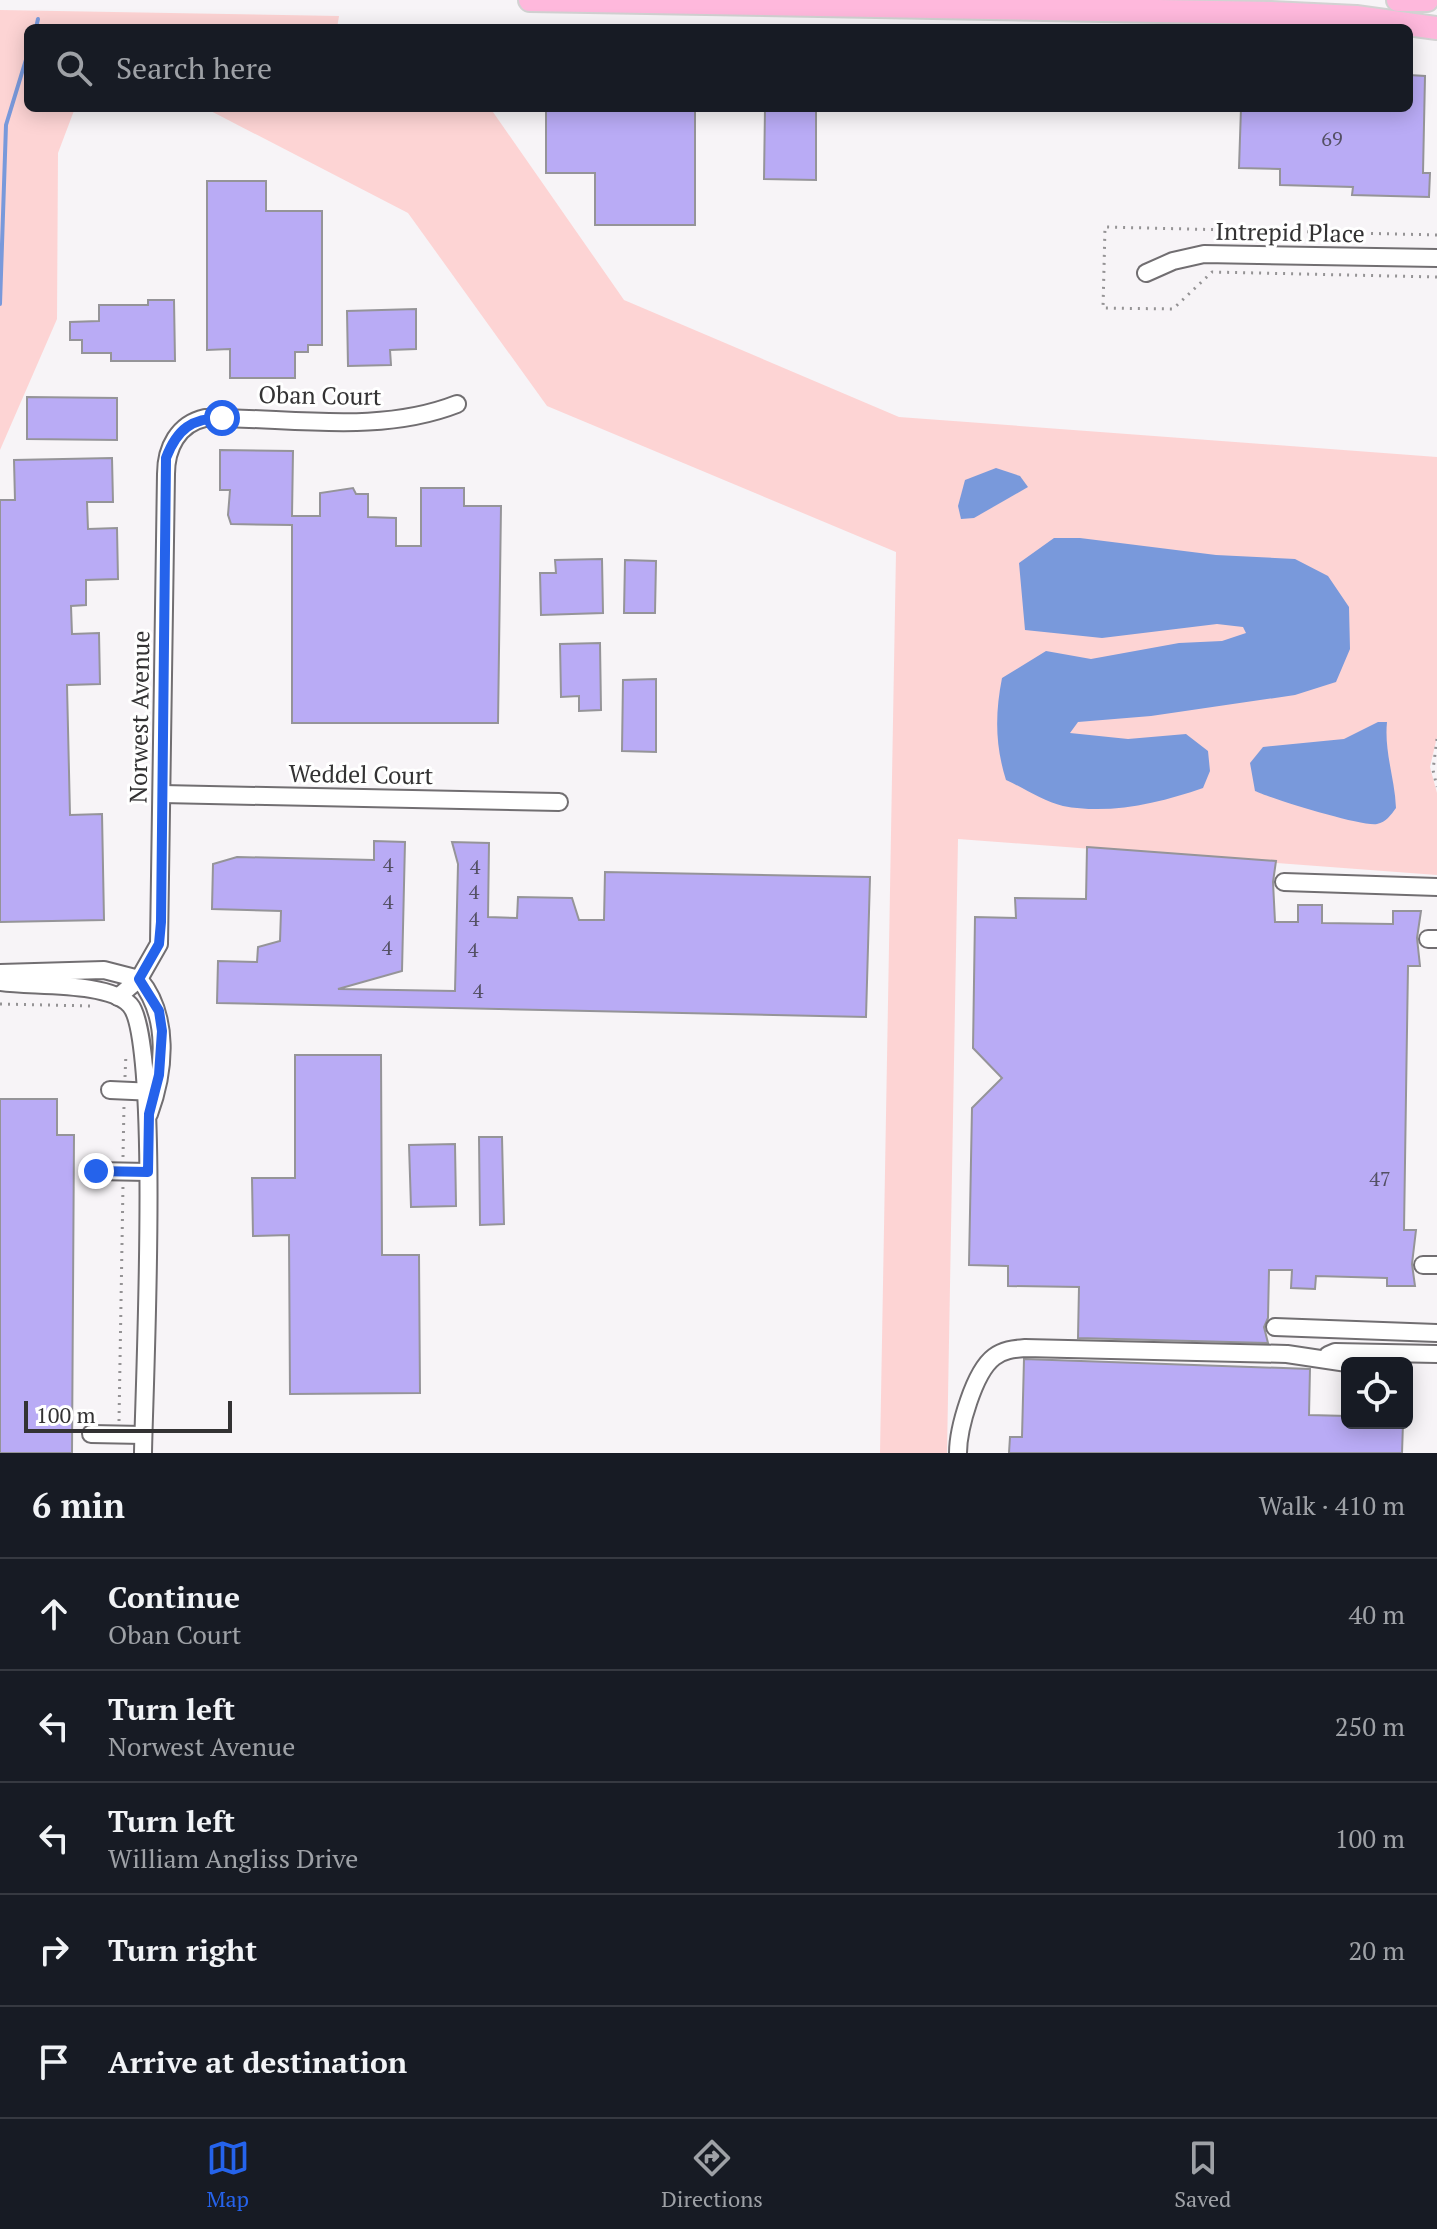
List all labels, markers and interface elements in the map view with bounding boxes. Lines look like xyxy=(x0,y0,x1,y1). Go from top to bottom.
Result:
search box xyxy=(24,24,1413,112)
icon: search xyxy=(52,46,96,90)
text: Search here xyxy=(116,48,272,88)
house number: 69 xyxy=(1321,125,1343,152)
street label: Intrepid Place xyxy=(1215,215,1365,249)
street label: Oban Court xyxy=(258,378,382,412)
route start xyxy=(204,400,240,436)
street label: Norwest Avenue xyxy=(121,630,157,804)
street label: Weddel Court xyxy=(288,757,434,791)
house number: 4 xyxy=(383,851,394,878)
house number: 4 xyxy=(470,853,481,880)
house number: 4 xyxy=(469,878,480,905)
house number: 4 xyxy=(383,888,394,915)
house number: 4 xyxy=(469,905,480,932)
house number: 4 xyxy=(382,934,393,961)
house number: 4 xyxy=(468,936,479,963)
house number: 4 xyxy=(473,977,484,1004)
route end xyxy=(78,1153,114,1189)
house number: 47 xyxy=(1369,1165,1391,1192)
map controls xyxy=(1341,1357,1413,1429)
button: locate xyxy=(1341,1357,1413,1429)
scale bar xyxy=(24,1397,232,1433)
text: 100 m xyxy=(36,1400,96,1429)
text: 6 min xyxy=(32,1483,125,1528)
text: Walk · 410 m xyxy=(1259,1488,1405,1522)
text: Continue xyxy=(108,1577,240,1617)
icon: ahead xyxy=(32,1592,76,1636)
text: 40 m xyxy=(1349,1597,1405,1631)
text: Oban Court xyxy=(108,1617,241,1651)
text: Turn left xyxy=(108,1689,235,1729)
icon: left xyxy=(32,1704,76,1748)
text: 250 m xyxy=(1335,1709,1405,1743)
text: Norwest Avenue xyxy=(108,1729,295,1763)
text: Turn left xyxy=(108,1801,235,1841)
icon: left xyxy=(32,1816,76,1860)
text: 100 m xyxy=(1335,1821,1405,1855)
text: William Angliss Drive xyxy=(108,1841,358,1875)
icon: right xyxy=(32,1928,76,1972)
text: Turn right xyxy=(108,1930,257,1970)
text: 20 m xyxy=(1349,1933,1405,1967)
icon: arrive xyxy=(32,2040,76,2084)
text: Arrive at destination xyxy=(108,2042,407,2082)
tab: Map xyxy=(206,2136,250,2213)
tab: Directions xyxy=(661,2136,763,2213)
tab: Saved xyxy=(1174,2136,1231,2213)

